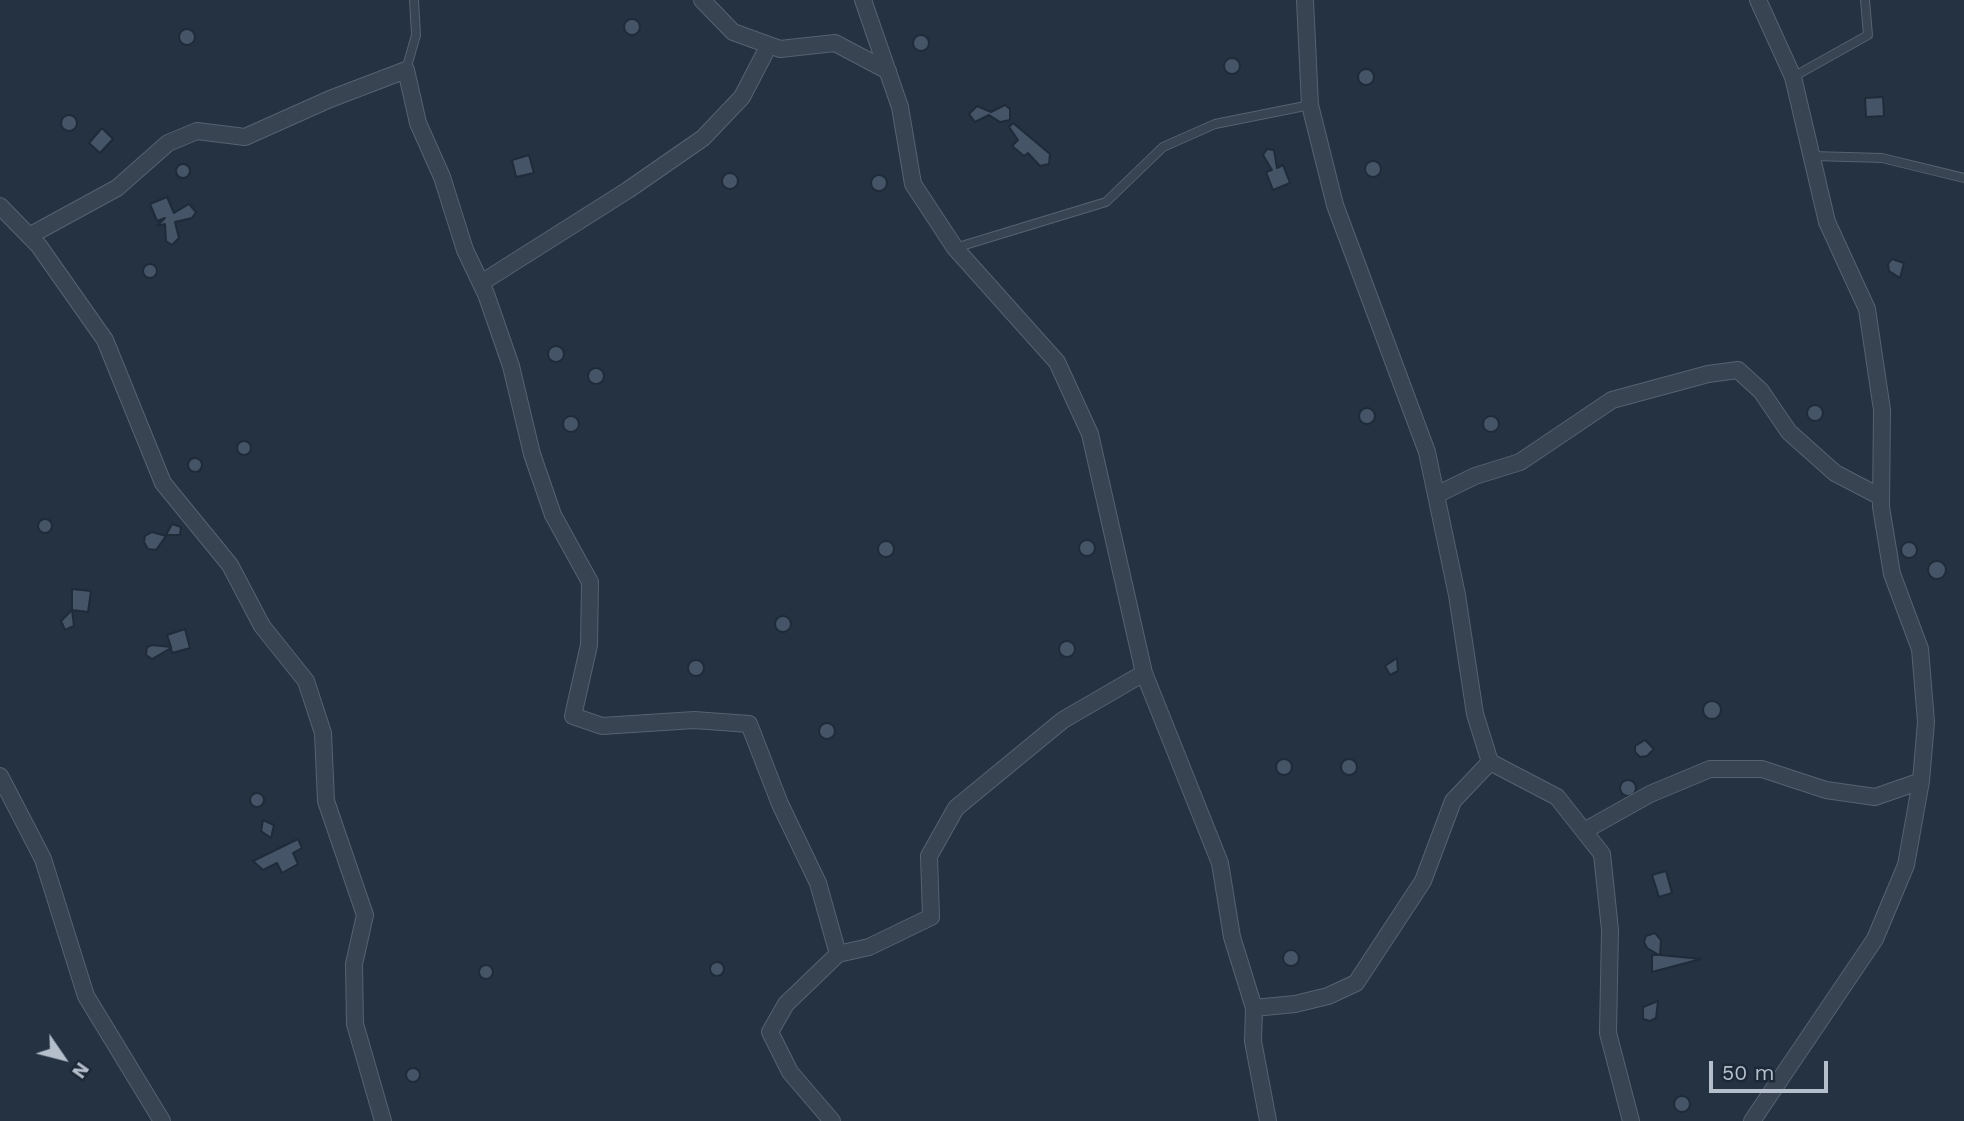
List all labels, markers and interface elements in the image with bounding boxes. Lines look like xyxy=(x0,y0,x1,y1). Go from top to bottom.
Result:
north arrow xyxy=(28,1023,98,1093)
scale bar xyxy=(1712,1048,1831,1092)
text: N xyxy=(67,1058,94,1083)
text: 50 m xyxy=(1722,1060,1774,1085)

